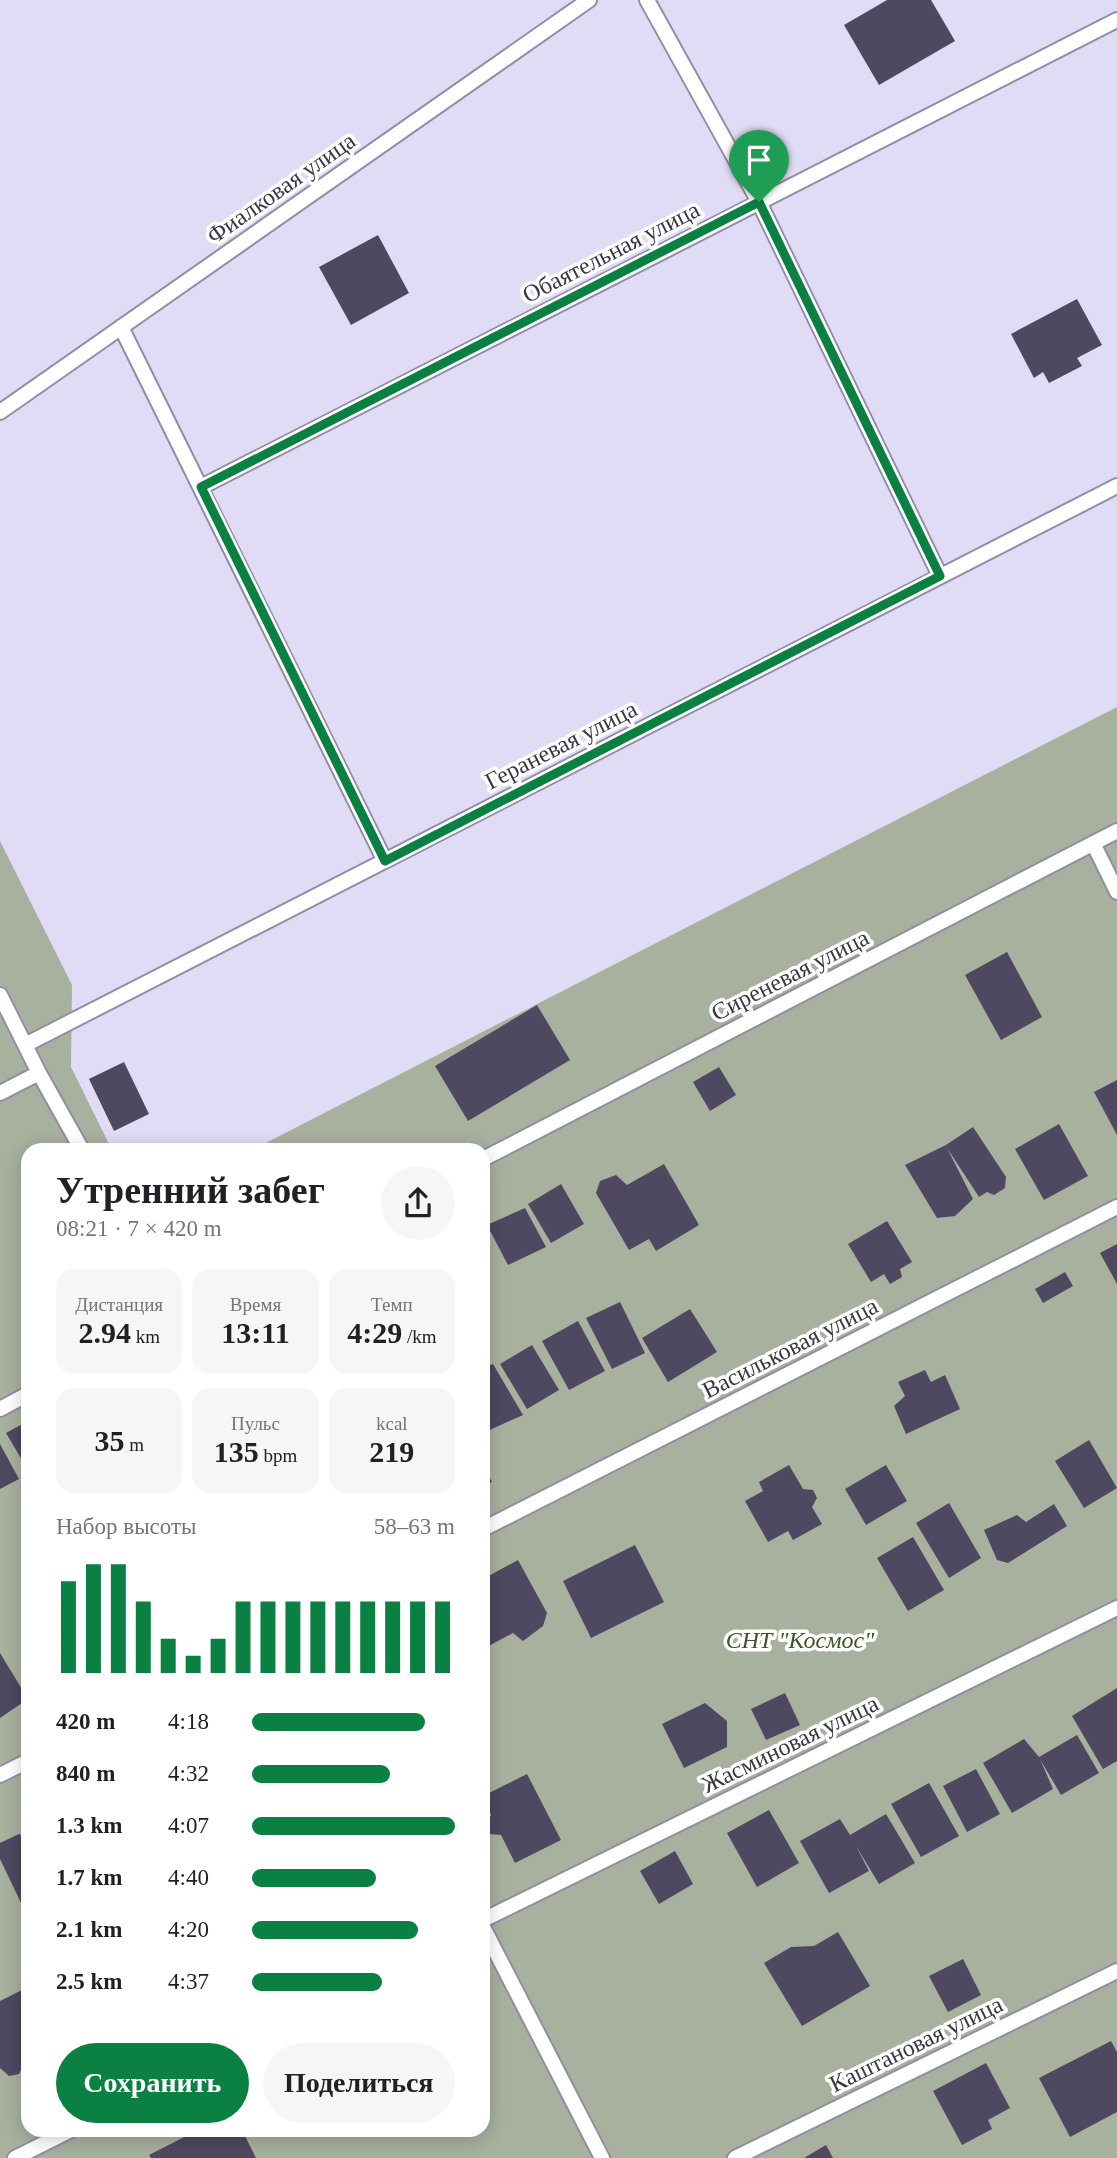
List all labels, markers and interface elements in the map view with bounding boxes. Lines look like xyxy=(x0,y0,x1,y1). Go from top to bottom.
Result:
street label: Фиалковая улица xyxy=(202,127,360,249)
pin xyxy=(729,130,789,202)
icon: arrive xyxy=(740,141,778,179)
street label: Обаятельная улица xyxy=(518,196,704,308)
street label: Гераневая улица xyxy=(481,695,642,794)
street label: Сиреневая улица xyxy=(707,924,873,1026)
button: share xyxy=(381,1166,455,1240)
text: Утренний забег xyxy=(56,1169,325,1211)
text: 08:21 · 7 × 420 m xyxy=(56,1216,222,1241)
street label: Васильковая улица xyxy=(698,1292,882,1404)
text: Дистанция xyxy=(75,1294,163,1315)
text: Время xyxy=(230,1294,281,1315)
text: Темп xyxy=(371,1294,413,1315)
text: 2.94 xyxy=(78,1316,131,1349)
text: 13:11 xyxy=(221,1316,290,1349)
text: 4:29 xyxy=(347,1316,402,1349)
text: km xyxy=(131,1326,160,1347)
text: /km xyxy=(402,1326,436,1347)
text: Пульс xyxy=(231,1413,280,1434)
text: kcal xyxy=(376,1413,408,1434)
text: 35 xyxy=(94,1424,124,1457)
text: m xyxy=(124,1434,144,1455)
text: 135 xyxy=(214,1435,259,1468)
text: 219 xyxy=(369,1435,414,1468)
text: bpm xyxy=(259,1445,297,1466)
text: Набор высоты xyxy=(56,1514,197,1539)
text: 58–63 m xyxy=(374,1514,455,1539)
park label: СНТ "Космос" xyxy=(726,1627,875,1653)
street label: Жасминовая улица xyxy=(698,1690,883,1798)
text: 420 m xyxy=(56,1709,115,1734)
text: 4:18 xyxy=(168,1709,209,1734)
text: 840 m xyxy=(56,1761,115,1786)
text: 4:32 xyxy=(168,1761,209,1786)
text: 1.3 km xyxy=(56,1813,122,1838)
text: 4:07 xyxy=(168,1813,209,1838)
text: 1.7 km xyxy=(56,1865,122,1890)
text: 4:40 xyxy=(168,1865,209,1890)
text: 2.1 km xyxy=(56,1917,122,1942)
text: 4:20 xyxy=(168,1917,209,1942)
text: 2.5 km xyxy=(56,1969,122,1994)
text: 4:37 xyxy=(168,1969,209,1994)
street label: Каштановая улица xyxy=(825,1991,1007,2097)
button: Сохранить xyxy=(56,2043,249,2123)
button: Поделиться xyxy=(263,2043,455,2123)

